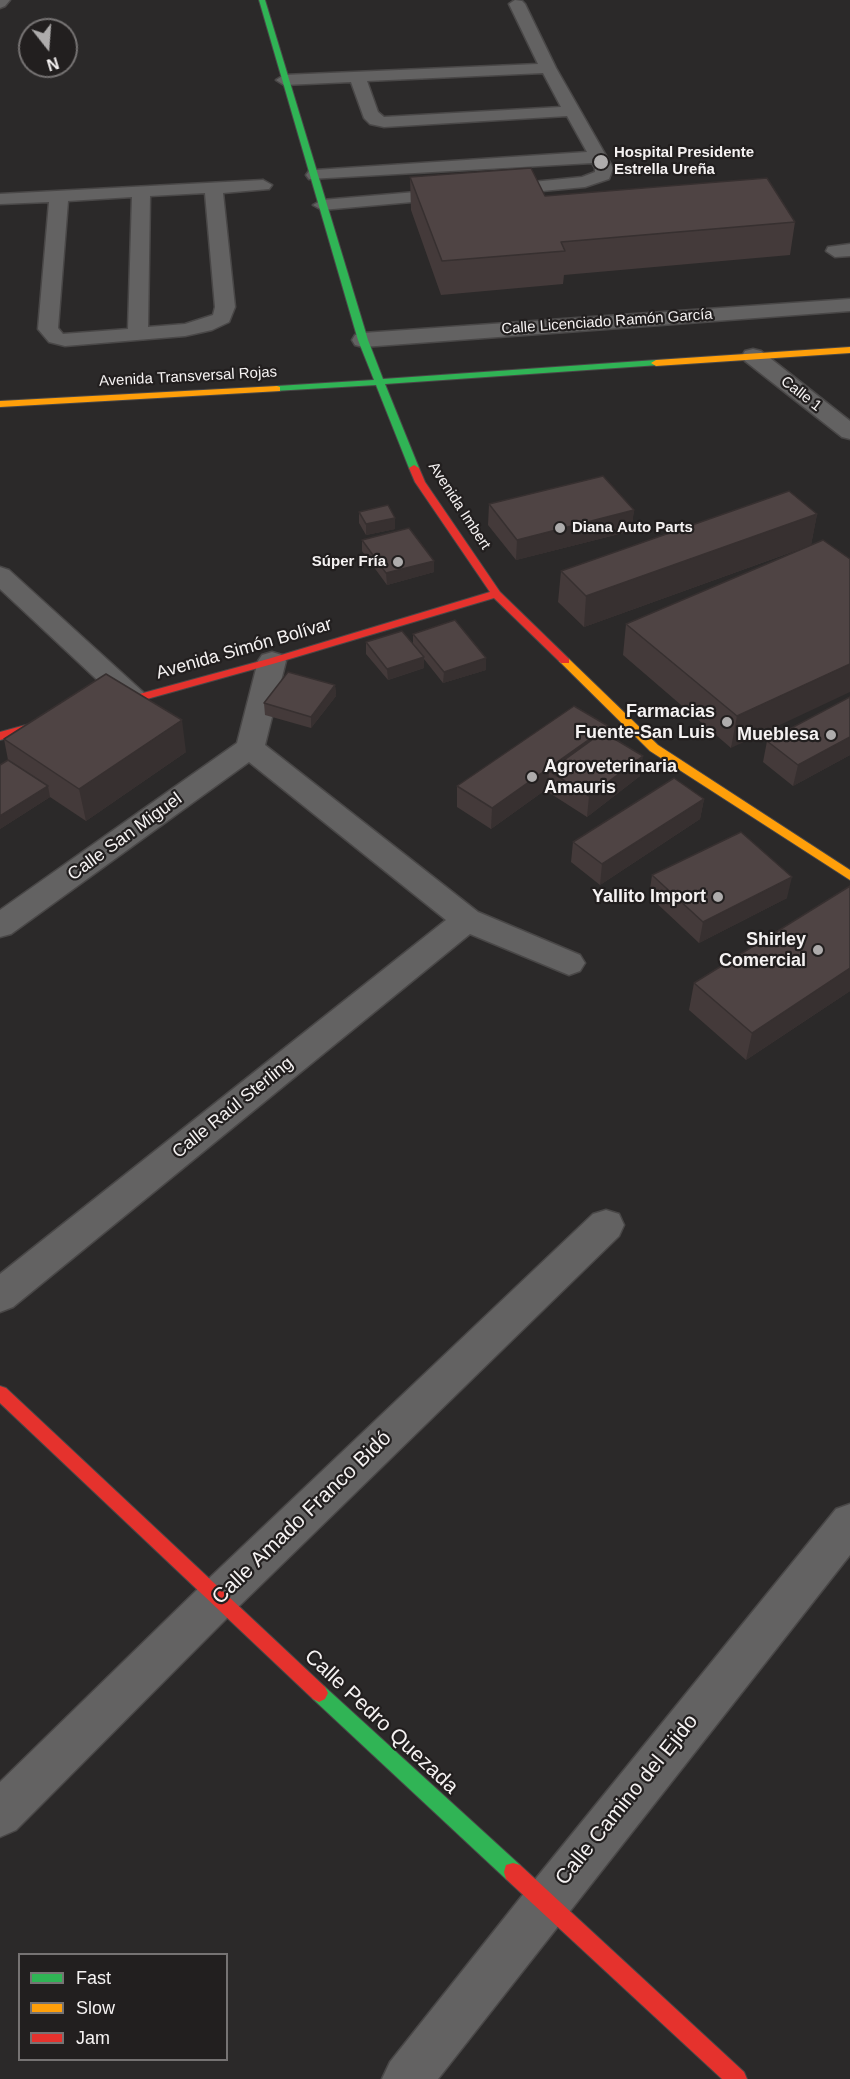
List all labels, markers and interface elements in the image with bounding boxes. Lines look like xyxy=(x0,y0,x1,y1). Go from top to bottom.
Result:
north arrow xyxy=(18,18,78,78)
text: N xyxy=(45,54,61,74)
place label: Hospital Presidente Estrella Ureña xyxy=(614,144,754,179)
marker: Hospital Presidente Estrella Ureña xyxy=(592,153,610,171)
street label: Calle Licenciado Ramón García xyxy=(501,306,713,338)
street label: Avenida Transversal Rojas xyxy=(98,363,278,391)
street label: Calle 1 xyxy=(777,373,825,415)
street label: Avenida Imbert xyxy=(424,459,494,553)
place label: Diana Auto Parts xyxy=(572,519,693,537)
marker: Diana Auto Parts xyxy=(553,521,567,535)
place label: Súper Fría xyxy=(312,553,386,571)
marker: Súper Fría xyxy=(391,555,405,569)
street label: Avenida Simón Bolívar xyxy=(154,614,334,684)
place label: Farmacias Fuente-San Luis xyxy=(575,701,715,744)
marker: Farmacias Fuente-San Luis xyxy=(720,715,734,729)
place label: Mueblesa xyxy=(737,724,819,746)
marker: Mueblesa xyxy=(824,728,838,742)
place label: Agroveterinaria Amauris xyxy=(544,756,677,798)
marker: Agroveterinaria Amauris xyxy=(525,770,539,784)
street label: Calle San Miguel xyxy=(64,788,186,886)
place label: Yallito Import xyxy=(592,886,706,908)
marker: Yallito Import xyxy=(711,890,725,904)
place label: Shirley Comercial xyxy=(719,929,806,972)
marker: Shirley Comercial xyxy=(811,943,825,957)
street label: Calle Raúl Sterling xyxy=(168,1053,298,1163)
street label: Calle Amado Franco Bidó xyxy=(207,1426,397,1610)
street label: Calle Pedro Quezada xyxy=(299,1644,463,1800)
street label: Calle Camino del Ejido xyxy=(550,1710,704,1890)
legend xyxy=(18,1953,228,2061)
text: Fast xyxy=(76,1968,111,1988)
text: Slow xyxy=(76,1998,115,2018)
text: Jam xyxy=(76,2028,110,2048)

